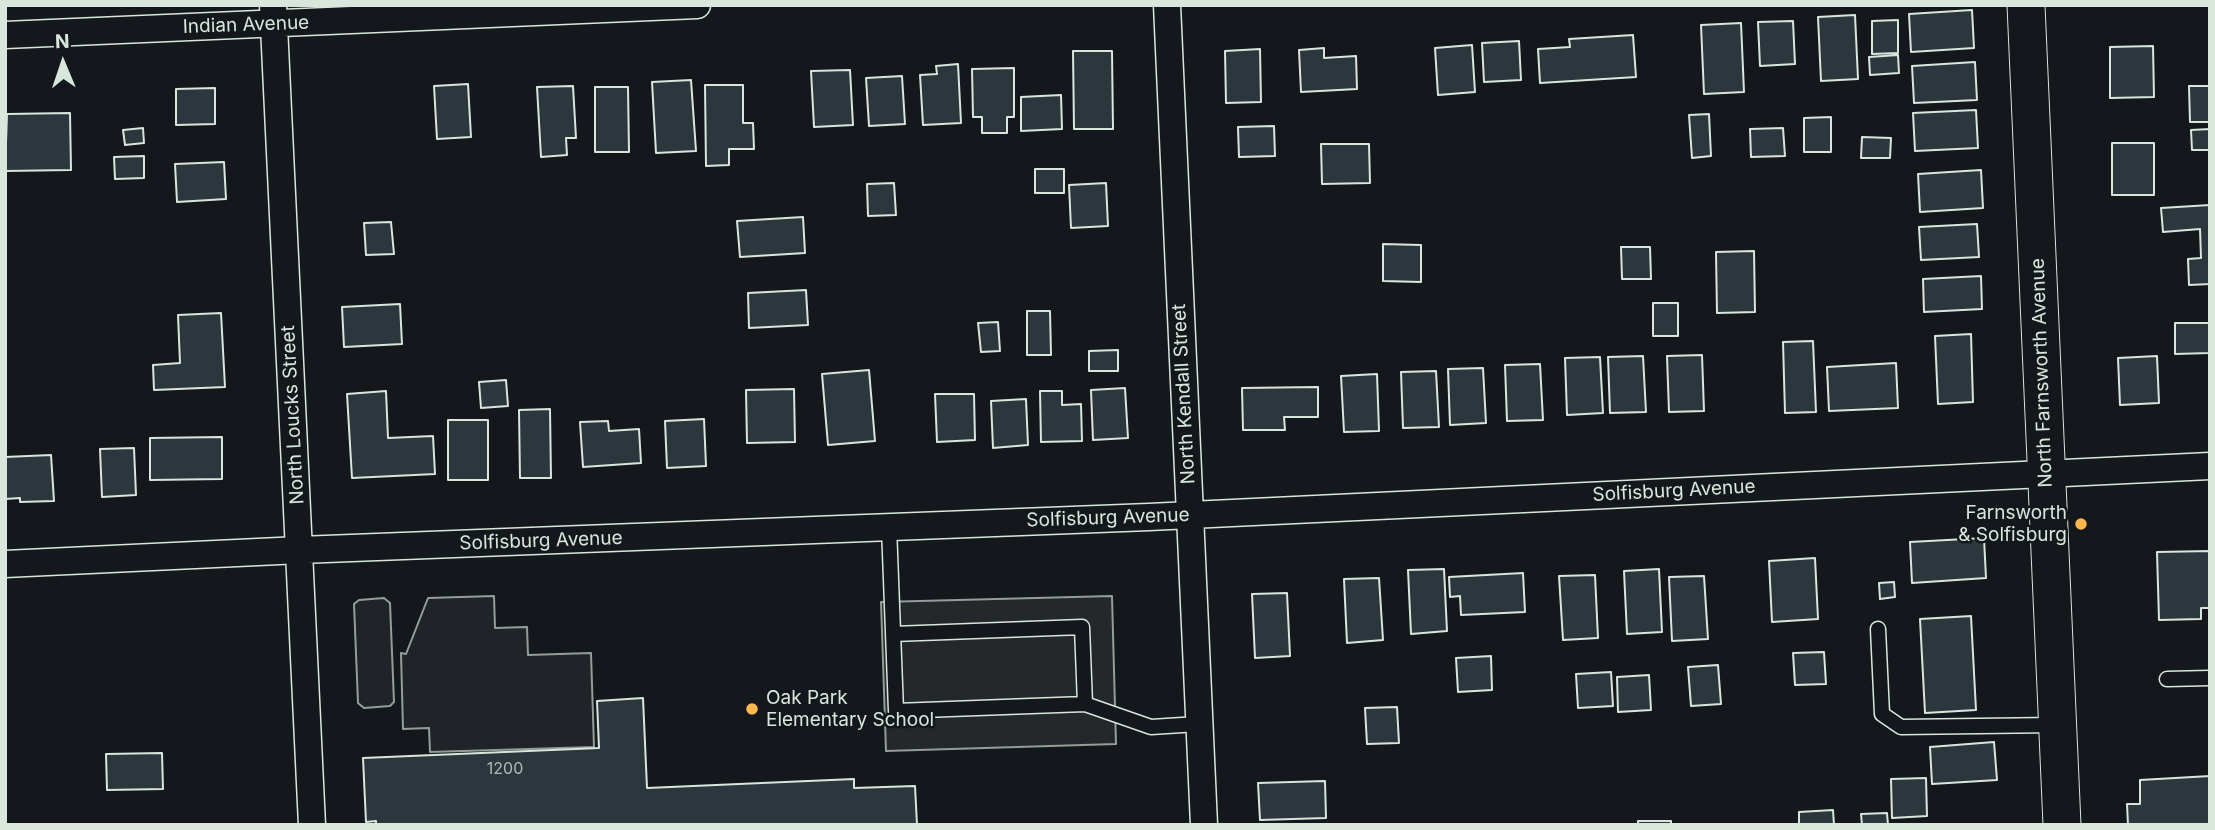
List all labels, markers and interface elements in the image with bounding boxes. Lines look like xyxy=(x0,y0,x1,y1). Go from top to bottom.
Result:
street label: Indian Avenue xyxy=(182,11,310,39)
north arrow xyxy=(28,28,98,98)
text: N xyxy=(55,30,70,53)
street label: North Farnsworth Avenue xyxy=(2027,258,2057,488)
street label: North Kendall Street xyxy=(1168,303,1200,485)
street label: North Loucks Street xyxy=(277,325,309,505)
street label: Solfisburg Avenue xyxy=(1592,475,1756,507)
place label: Farnsworth & Solfisburg xyxy=(1958,502,2067,546)
street label: Solfisburg Avenue xyxy=(1026,504,1190,532)
marker: Farnsworth & Solfisburg xyxy=(2073,516,2089,532)
street label: Solfisburg Avenue xyxy=(459,527,623,555)
place label: Oak Park Elementary School xyxy=(766,687,934,731)
marker: Oak Park Elementary School xyxy=(744,701,760,717)
house number: 1200 xyxy=(487,759,523,779)

